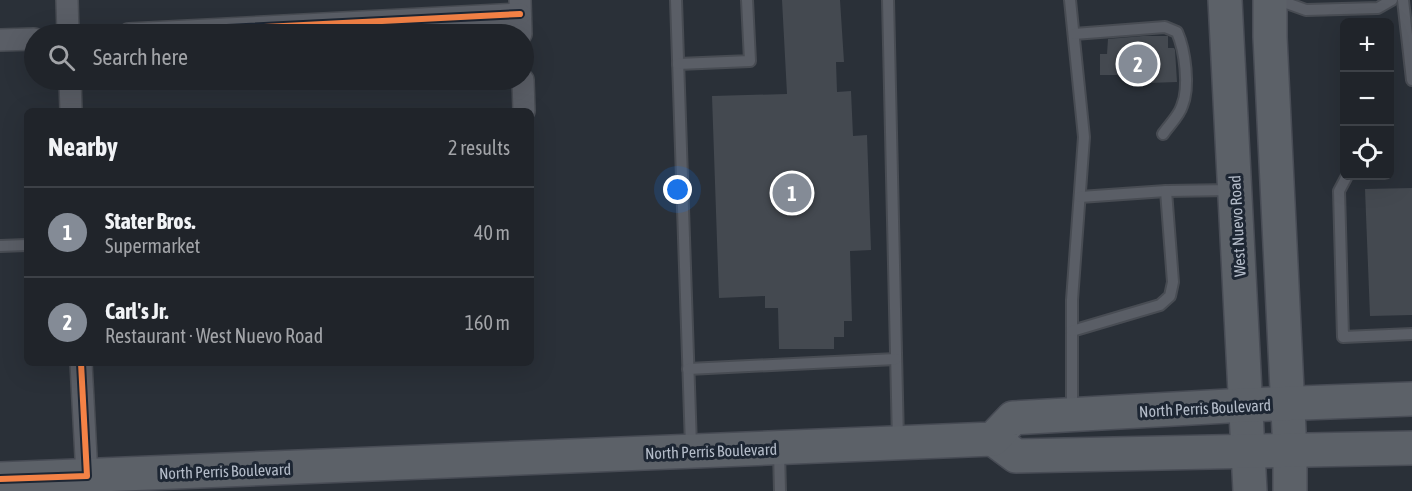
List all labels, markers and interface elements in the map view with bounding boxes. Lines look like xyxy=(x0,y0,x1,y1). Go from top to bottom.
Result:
map controls xyxy=(1340,18,1394,180)
button: + xyxy=(1340,18,1394,72)
search box xyxy=(24,24,534,90)
icon: search xyxy=(45,41,78,74)
pin: 2 xyxy=(1118,42,1158,86)
text: Search here xyxy=(93,44,188,70)
button: − xyxy=(1340,72,1394,126)
button: locate xyxy=(1340,126,1394,180)
text: Nearby xyxy=(48,132,118,162)
text: 2 results xyxy=(448,136,510,159)
pin: 1 xyxy=(772,170,812,216)
your location xyxy=(663,175,692,204)
street label: West Nuevo Road xyxy=(1225,175,1249,277)
text: Stater Bros. xyxy=(105,208,195,234)
text: 1 xyxy=(63,221,72,244)
text: 40 m xyxy=(474,221,510,244)
text: Supermarket xyxy=(105,234,200,257)
text: Carl's Jr. xyxy=(105,298,168,324)
text: 2 xyxy=(63,311,72,334)
text: 160 m xyxy=(465,311,510,334)
text: Restaurant · West Nuevo Road xyxy=(105,324,323,347)
street label: North Perris Boulevard xyxy=(1139,396,1271,420)
street label: North Perris Boulevard xyxy=(645,440,777,462)
street label: North Perris Boulevard xyxy=(159,460,291,482)

